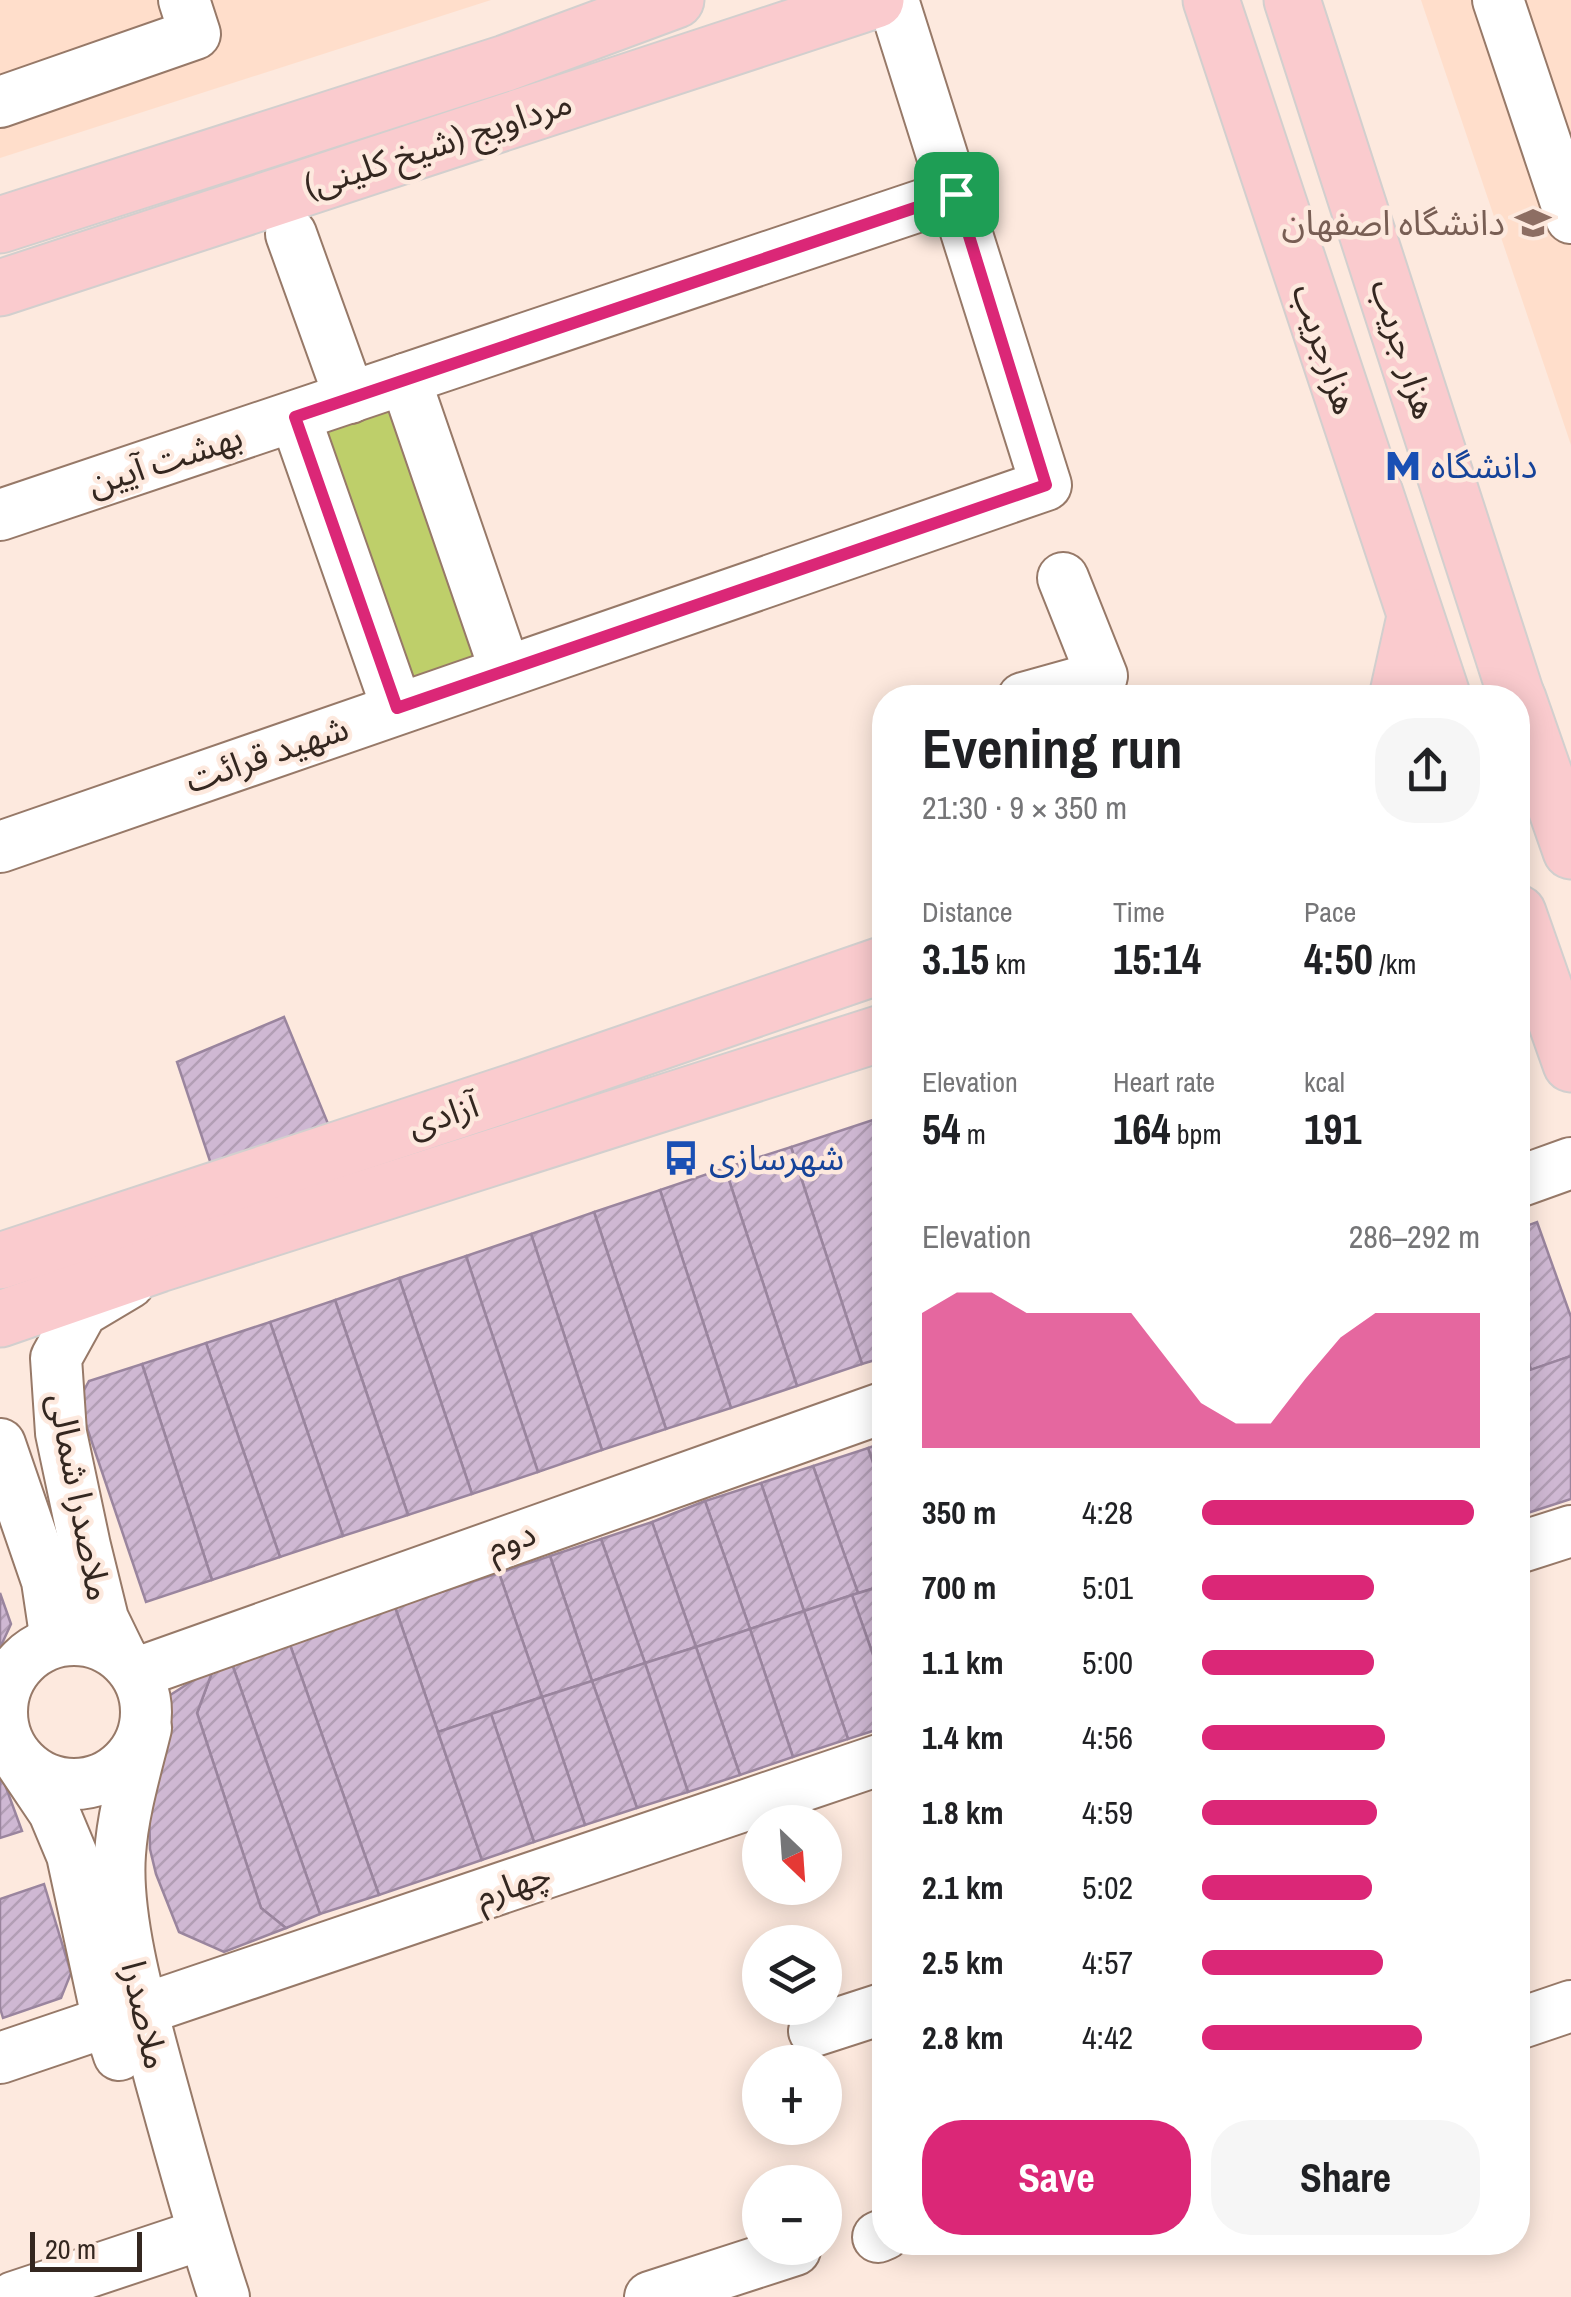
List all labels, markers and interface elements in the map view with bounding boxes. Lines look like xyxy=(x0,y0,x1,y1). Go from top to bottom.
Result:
street label: مرداویج (شیخ کلینی) xyxy=(298,78,579,212)
pin xyxy=(914,152,999,237)
icon: arrive xyxy=(929,167,984,222)
place label: دانشگاه اصفهان xyxy=(1282,199,1505,246)
school or university icon: دانشگاه اصفهان xyxy=(1514,204,1552,242)
street label: هزار جریب xyxy=(1360,273,1449,425)
street label: هزارجریب xyxy=(1281,277,1370,420)
street label: بهشت آیین xyxy=(81,412,248,507)
place label: دانشگاه xyxy=(1431,442,1537,489)
metro station icon: دانشگاه xyxy=(1384,447,1422,485)
street label: شهید قرائت xyxy=(179,704,355,803)
text: Evening run xyxy=(922,711,1183,785)
button: share xyxy=(1375,718,1480,823)
text: 21:30 · 9 × 350 m xyxy=(922,786,1127,829)
text: Distance xyxy=(922,893,1013,931)
text: Time xyxy=(1113,893,1165,931)
text: Pace xyxy=(1304,893,1356,931)
text: 3.15 xyxy=(922,931,989,987)
text: 15:14 xyxy=(1113,931,1201,987)
text: 4:50 xyxy=(1304,931,1373,987)
text: km xyxy=(989,945,1026,983)
text: /km xyxy=(1373,945,1416,983)
text: Elevation xyxy=(922,1063,1018,1101)
text: Heart rate xyxy=(1113,1063,1215,1101)
text: kcal xyxy=(1304,1063,1345,1101)
street label: آزادی xyxy=(401,1081,486,1148)
text: 54 xyxy=(922,1101,960,1157)
text: 164 xyxy=(1113,1101,1170,1157)
text: 191 xyxy=(1304,1101,1361,1157)
text: m xyxy=(960,1115,986,1153)
text: bpm xyxy=(1170,1115,1222,1153)
place label: شهرسازی xyxy=(709,1134,844,1181)
bus stop icon: شهرسازی xyxy=(662,1139,700,1177)
text: Elevation xyxy=(922,1215,1031,1258)
text: 286–292 m xyxy=(1349,1215,1480,1258)
street label: ملاصدرا شمالی xyxy=(37,1389,124,1605)
text: 350 m xyxy=(922,1491,996,1534)
text: 4:28 xyxy=(1082,1491,1133,1534)
street label: دوم xyxy=(480,1509,543,1573)
text: 700 m xyxy=(922,1566,996,1609)
text: 5:01 xyxy=(1082,1566,1133,1609)
text: 1.1 km xyxy=(922,1641,1004,1684)
text: 5:00 xyxy=(1082,1641,1133,1684)
text: 1.4 km xyxy=(922,1716,1004,1759)
text: 4:56 xyxy=(1082,1716,1133,1759)
text: 1.8 km xyxy=(922,1791,1004,1834)
text: 4:59 xyxy=(1082,1791,1133,1834)
north arrow xyxy=(742,1805,842,1905)
map controls xyxy=(742,1805,842,2265)
street label: چهارم xyxy=(469,1850,558,1922)
text: 2.1 km xyxy=(922,1866,1004,1909)
text: 5:02 xyxy=(1082,1866,1133,1909)
button: layers xyxy=(742,1925,842,2025)
text: 2.5 km xyxy=(922,1941,1004,1984)
text: 4:57 xyxy=(1082,1941,1133,1984)
street label: ملاصدرا xyxy=(110,1956,181,2074)
text: 2.8 km xyxy=(922,2016,1004,2059)
text: 4:42 xyxy=(1082,2016,1133,2059)
button: + xyxy=(742,2045,842,2145)
button: Save xyxy=(922,2120,1191,2235)
button: Share xyxy=(1211,2120,1480,2235)
button: − xyxy=(742,2165,842,2265)
scale bar xyxy=(30,2227,142,2272)
text: 20 m xyxy=(45,2230,96,2268)

